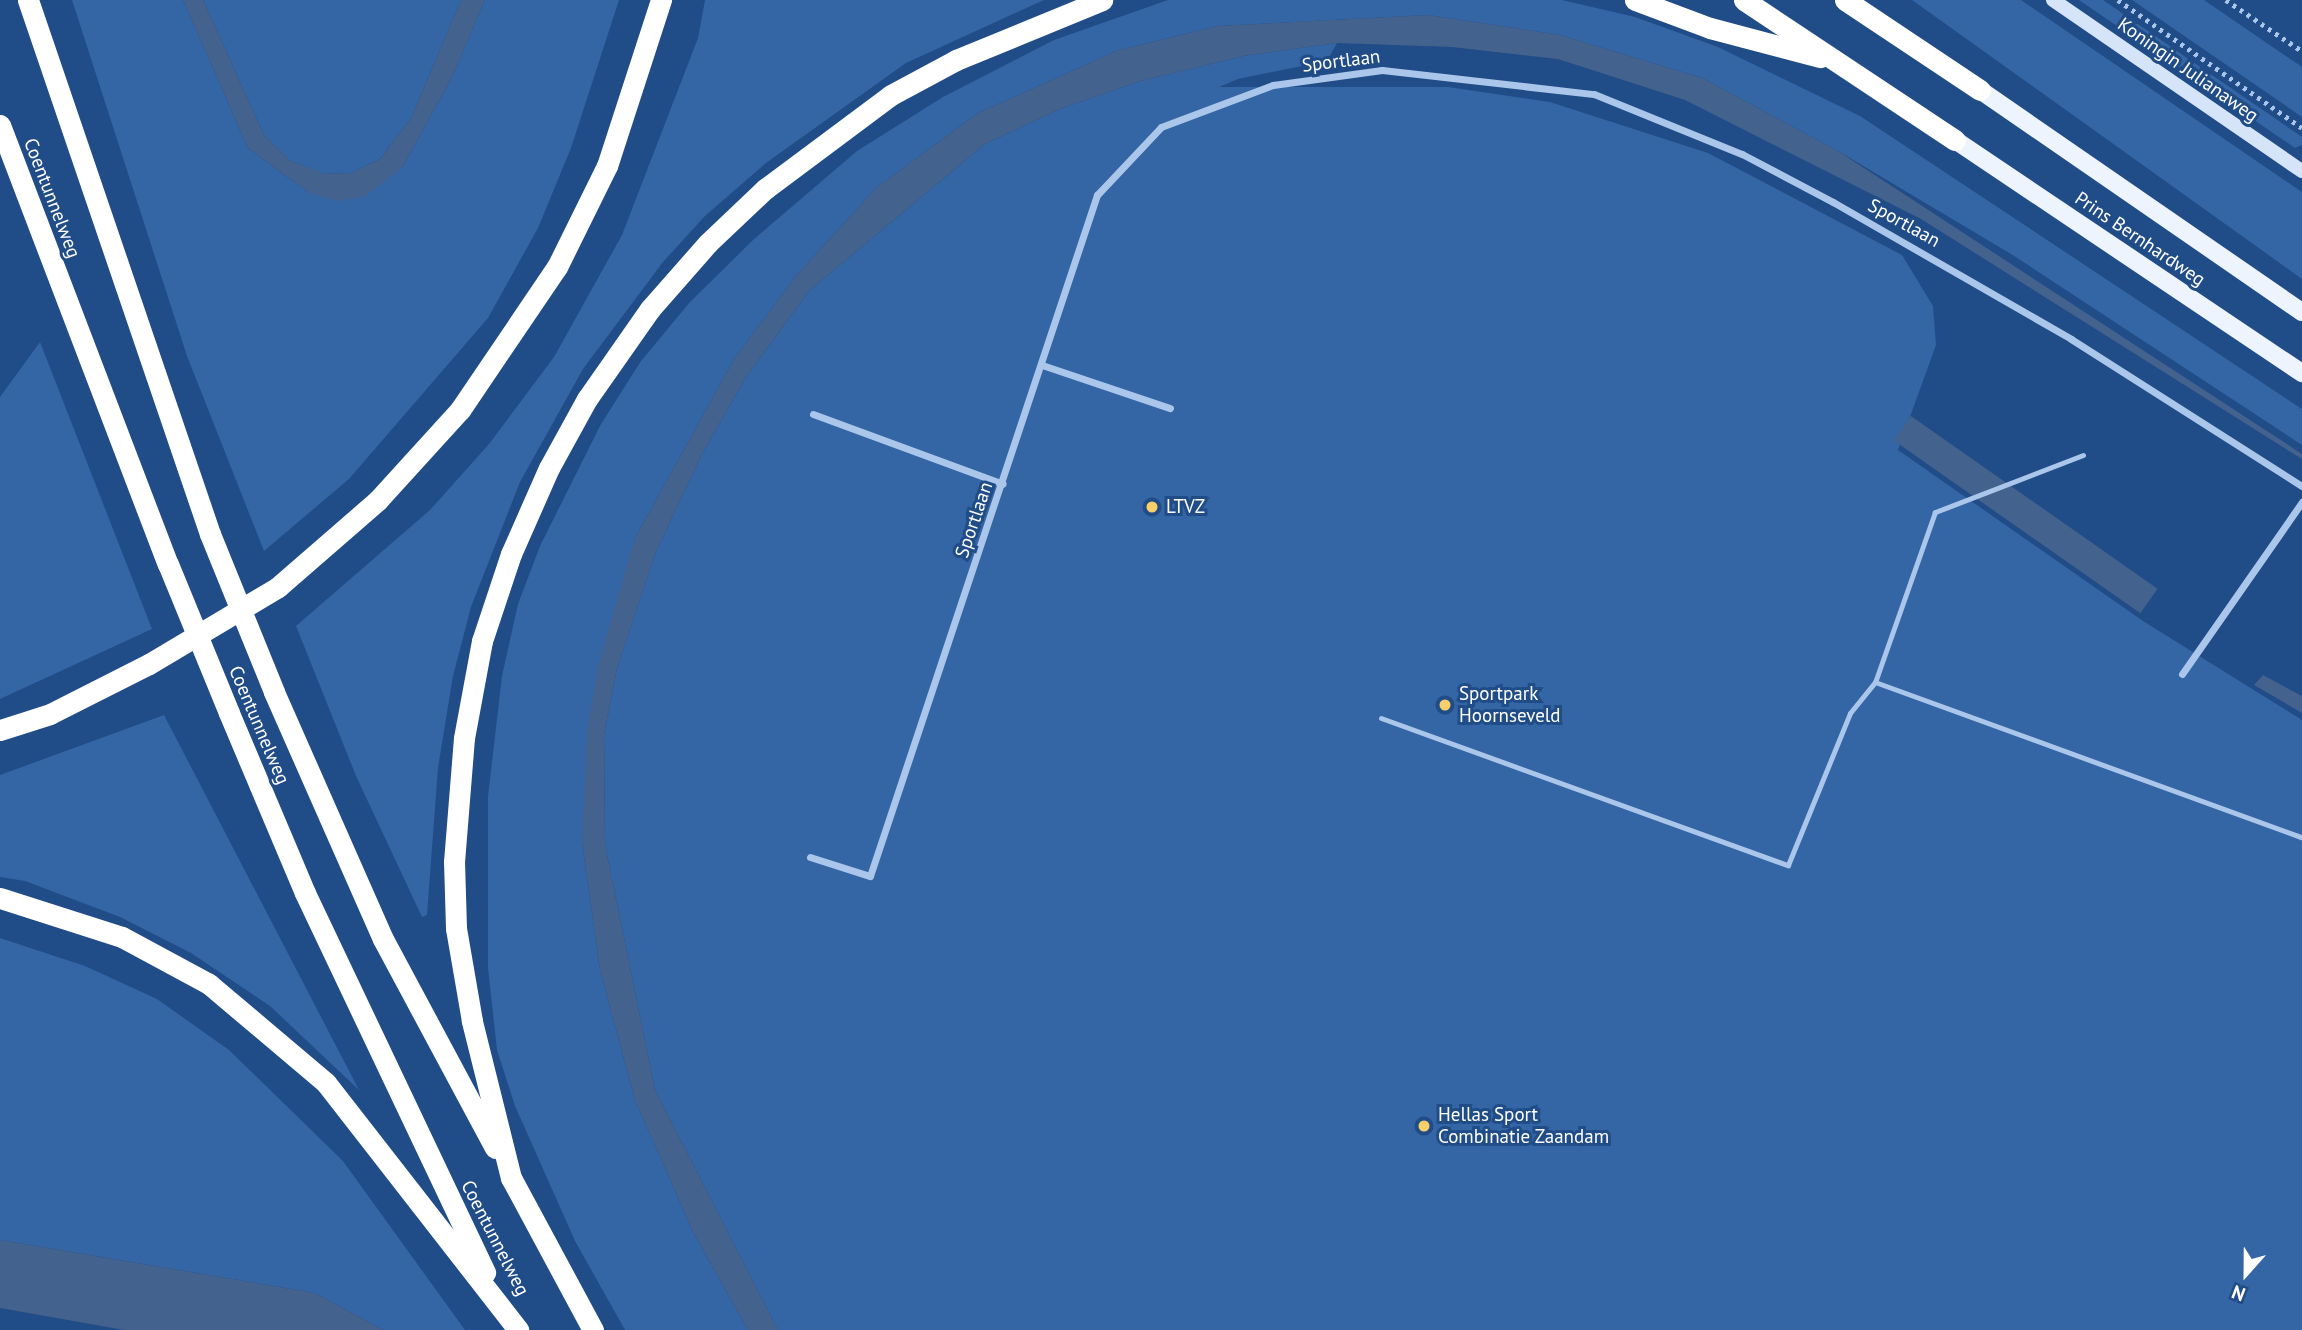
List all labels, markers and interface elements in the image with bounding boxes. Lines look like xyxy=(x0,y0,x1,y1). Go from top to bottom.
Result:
street label: Koningin Julianaweg xyxy=(2113,13,2263,127)
street label: Sportlaan xyxy=(1300,45,1382,77)
street label: Coentunnelweg xyxy=(19,135,85,261)
street label: Prins Bernhardweg xyxy=(2070,187,2210,291)
street label: Sportlaan xyxy=(1864,194,1944,252)
street label: Sportlaan xyxy=(950,479,998,561)
place label: LTVZ xyxy=(1166,496,1205,518)
marker: LTVZ xyxy=(1144,499,1160,515)
street label: Coentunnelweg xyxy=(224,662,294,788)
place label: Sportpark Hoornseveld xyxy=(1459,683,1561,727)
marker: Sportpark Hoornseveld xyxy=(1437,697,1453,713)
place label: Hellas Sport Combinatie Zaandam xyxy=(1438,1104,1609,1148)
marker: Hellas Sport Combinatie Zaandam xyxy=(1416,1118,1432,1134)
street label: Coentunnelweg xyxy=(456,1176,534,1300)
north arrow xyxy=(2211,1239,2281,1309)
text: N xyxy=(2228,1280,2249,1307)

